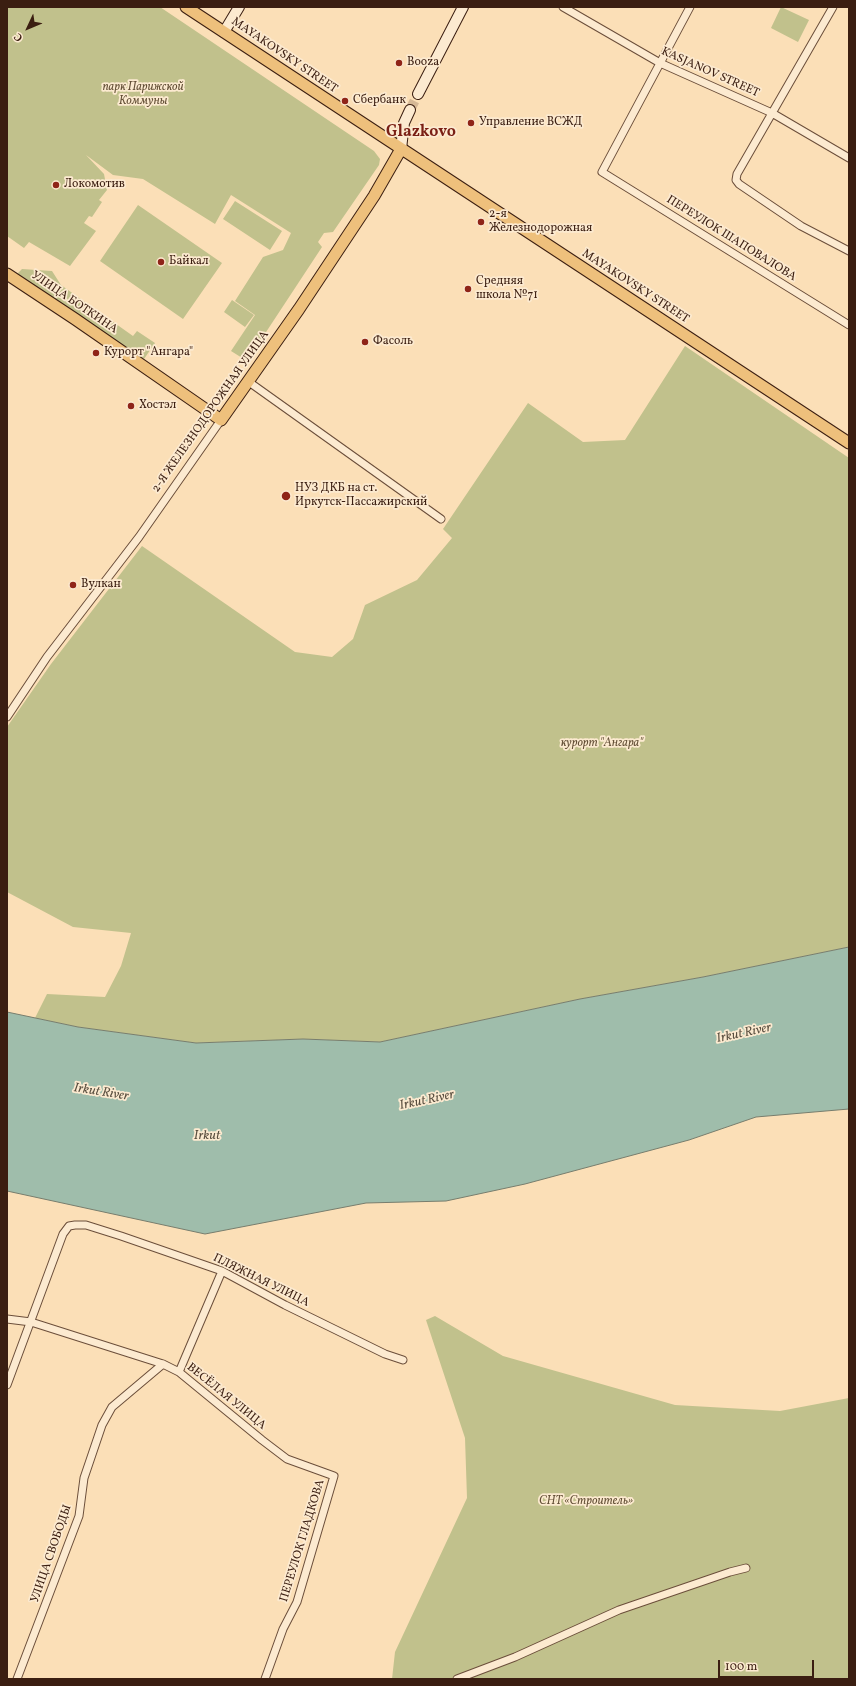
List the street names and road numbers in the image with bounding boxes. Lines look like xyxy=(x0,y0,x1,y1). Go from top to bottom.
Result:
street label: MAYAKOVSKY STREET xyxy=(228,15,340,97)
street label: KASJANOV STREET xyxy=(659,45,761,101)
street label: ПЕРЕУЛОК ШАПОВАЛОВА xyxy=(663,193,799,285)
street label: MAYAKOVSKY STREET xyxy=(579,247,691,327)
street label: УЛИЦА БОТКИНА xyxy=(28,269,120,337)
street label: 2-Я ЖЕЛЕЗНОДОРОЖНАЯ УЛИЦА xyxy=(149,328,273,496)
street label: ПЛЯЖНАЯ УЛИЦА xyxy=(210,1251,312,1311)
street label: ВЕСЁЛАЯ УЛИЦА xyxy=(183,1361,269,1433)
street label: ПЕРЕУЛОК ГЛАДКОВА xyxy=(277,1478,329,1604)
street label: УЛИЦА СВОБОДЫ xyxy=(28,1503,76,1605)

